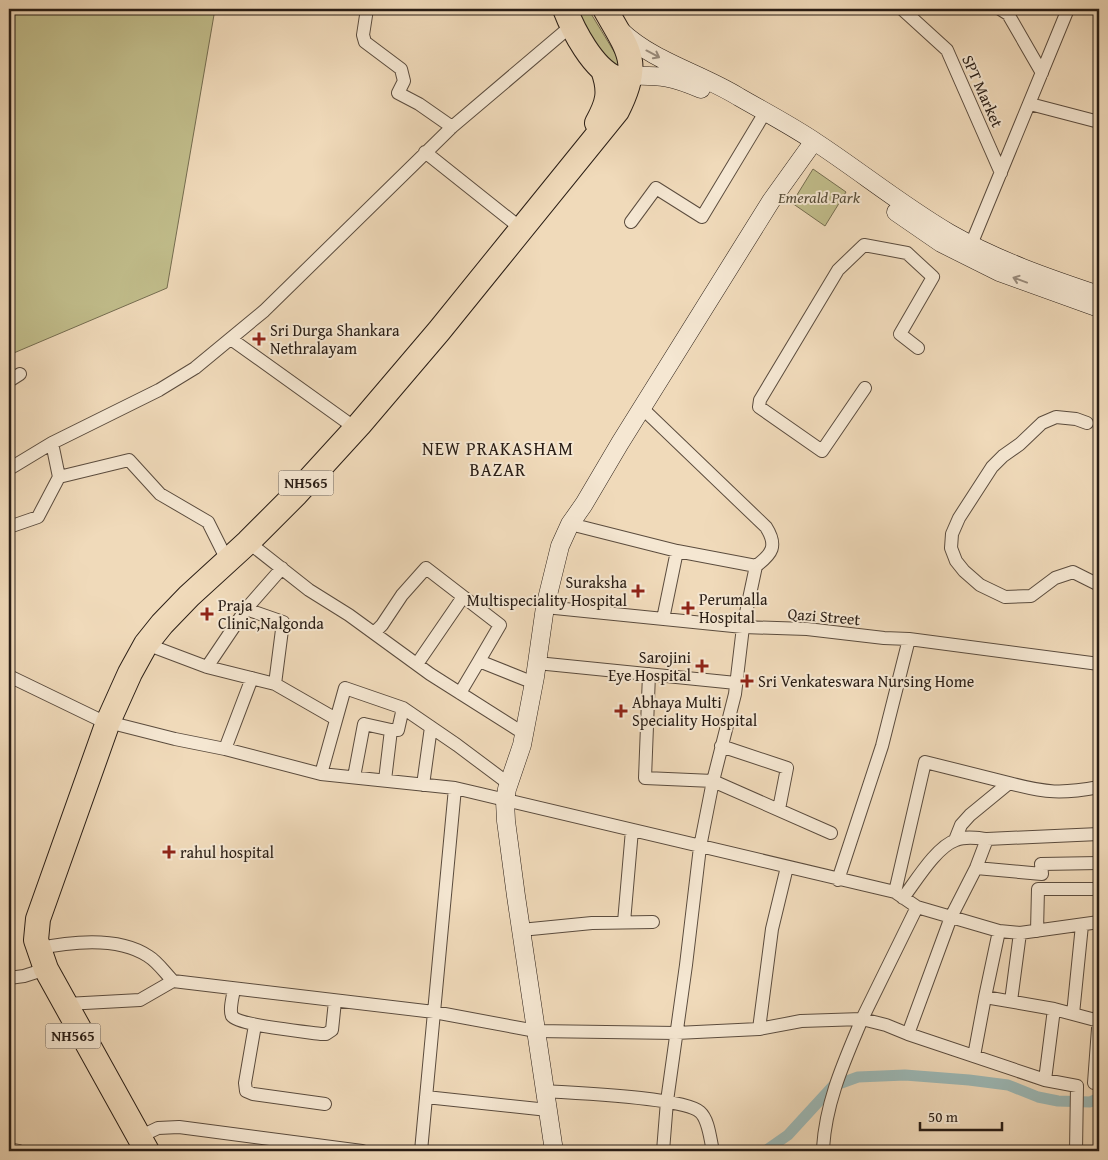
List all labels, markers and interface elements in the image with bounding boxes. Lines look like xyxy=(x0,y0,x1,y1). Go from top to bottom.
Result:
one-way arrow xyxy=(645,50,660,59)
street label: SPT Market xyxy=(956,51,1010,131)
park label: Emerald Park xyxy=(777,185,861,209)
one-way arrow xyxy=(1013,275,1029,284)
place label: Sri Durga Shankara Nethralayam xyxy=(270,318,400,360)
marker: Sri Durga Shankara Nethralayam xyxy=(252,332,266,346)
district label: NEW PRAKASHAM BAZAR xyxy=(422,435,574,483)
road number: NH565 xyxy=(278,470,334,496)
place label: Suraksha Multispeciality Hospital xyxy=(467,570,628,612)
marker: Suraksha Multispeciality Hospital xyxy=(631,584,645,598)
place label: Perumalla Hospital xyxy=(699,587,768,629)
place label: Praja Clinic,Nalgonda xyxy=(218,593,324,635)
marker: Perumalla Hospital xyxy=(681,601,695,615)
street label: Qazi Street xyxy=(787,601,862,631)
marker: Praja Clinic,Nalgonda xyxy=(200,607,214,621)
place label: Sarojini Eye Hospital xyxy=(608,645,692,687)
marker: Sarojini Eye Hospital xyxy=(695,659,709,673)
place label: Sri Venkateswara Nursing Home xyxy=(758,669,974,693)
marker: Sri Venkateswara Nursing Home xyxy=(740,674,754,688)
place label: Abhaya Multi Speciality Hospital xyxy=(632,690,758,732)
marker: Abhaya Multi Speciality Hospital xyxy=(614,704,628,718)
place label: rahul hospital xyxy=(180,840,274,864)
marker: rahul hospital xyxy=(162,845,176,859)
road number: NH565 xyxy=(46,1024,100,1048)
scale bar xyxy=(920,1100,1003,1132)
text: 50 m xyxy=(928,1106,959,1127)

